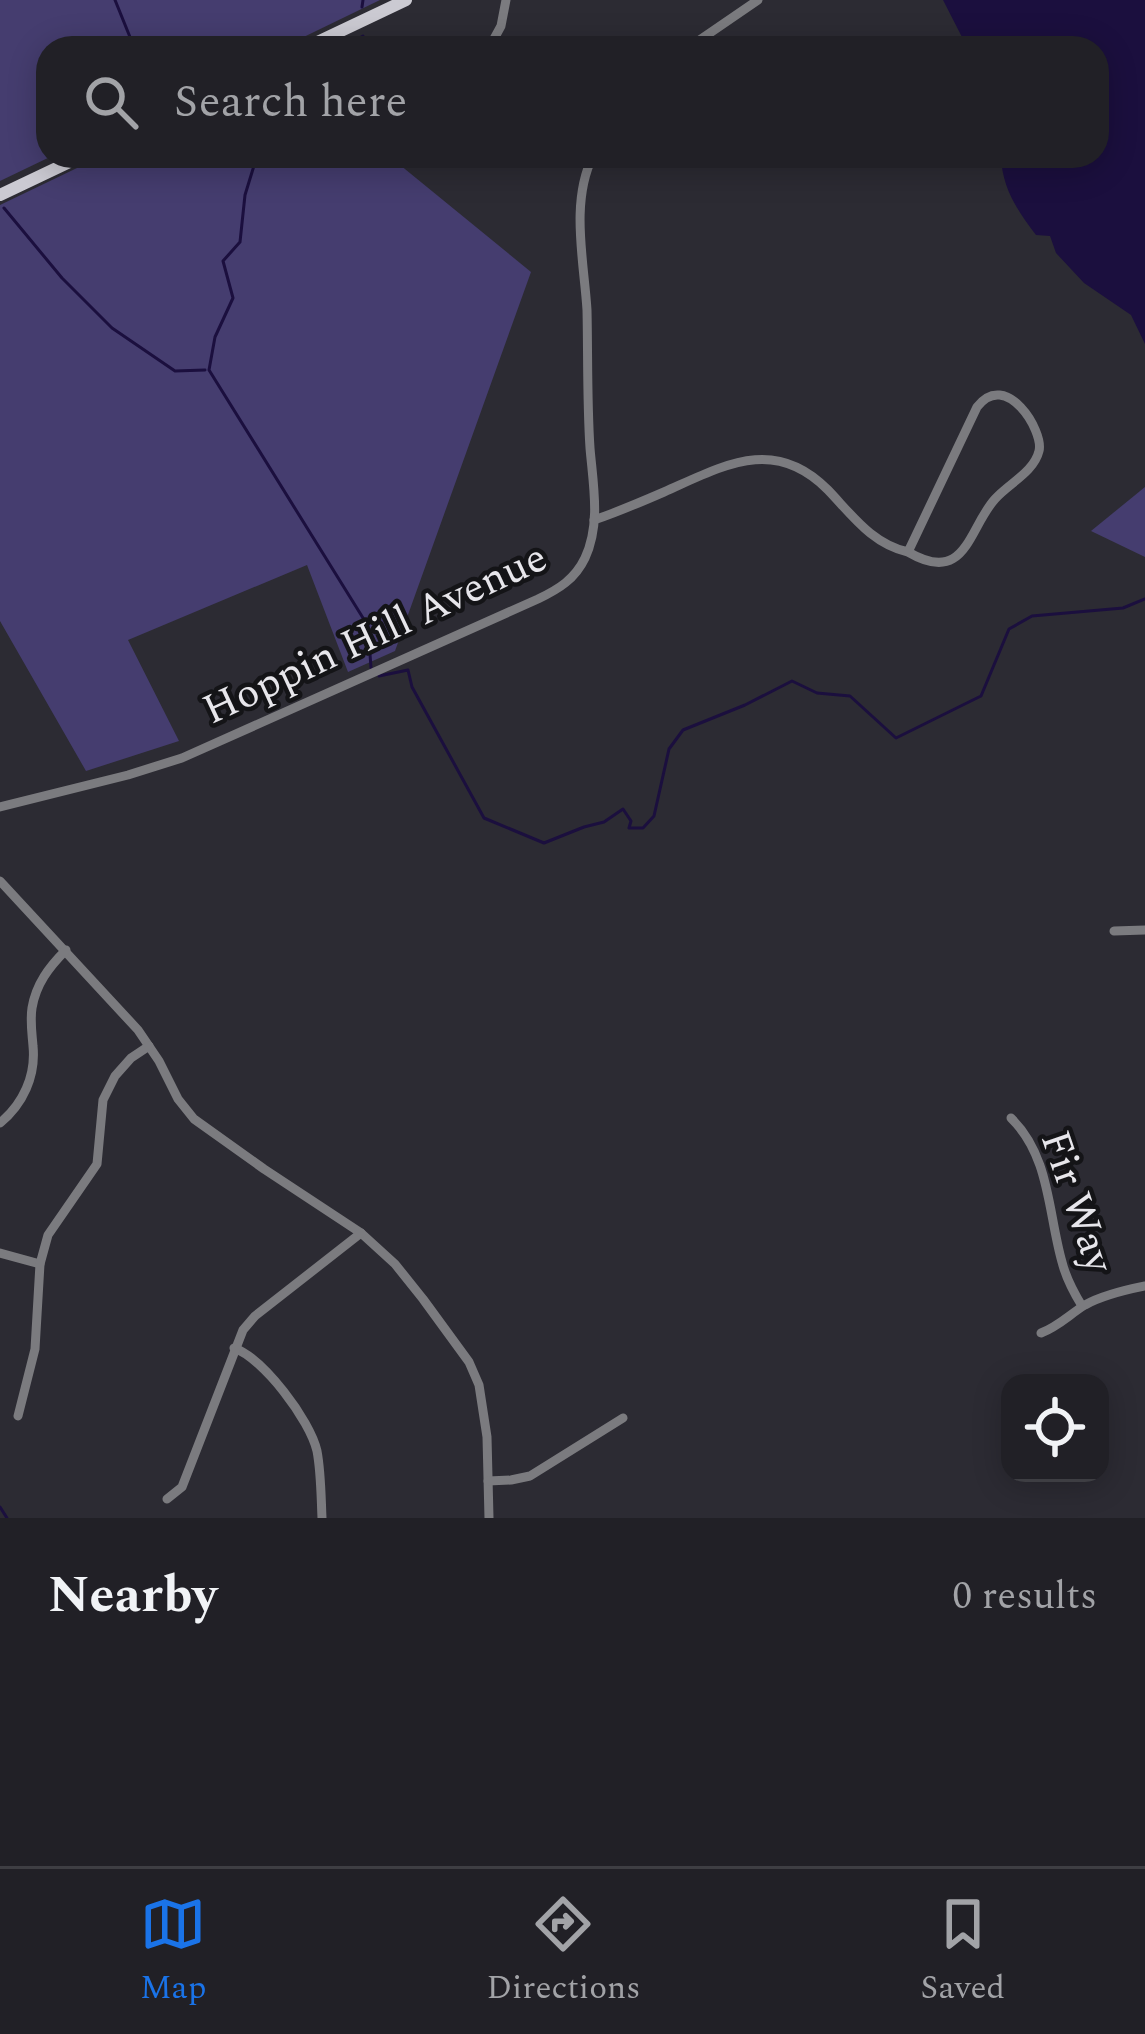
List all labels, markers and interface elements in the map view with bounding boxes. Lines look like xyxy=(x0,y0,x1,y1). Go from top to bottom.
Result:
search box xyxy=(36,36,1109,168)
text: Search here xyxy=(174,68,407,137)
icon: search xyxy=(78,69,144,135)
street label: Hoppin Hill Avenue xyxy=(193,527,558,742)
street label: Fir Way xyxy=(1023,1122,1131,1283)
map controls xyxy=(1001,1374,1109,1482)
button: locate xyxy=(1001,1374,1109,1482)
text: Nearby xyxy=(48,1557,217,1635)
text: 0 results xyxy=(953,1567,1097,1626)
tab: Map xyxy=(140,1891,206,2013)
tab: Directions xyxy=(486,1891,640,2013)
tab: Saved xyxy=(920,1891,1005,2013)

